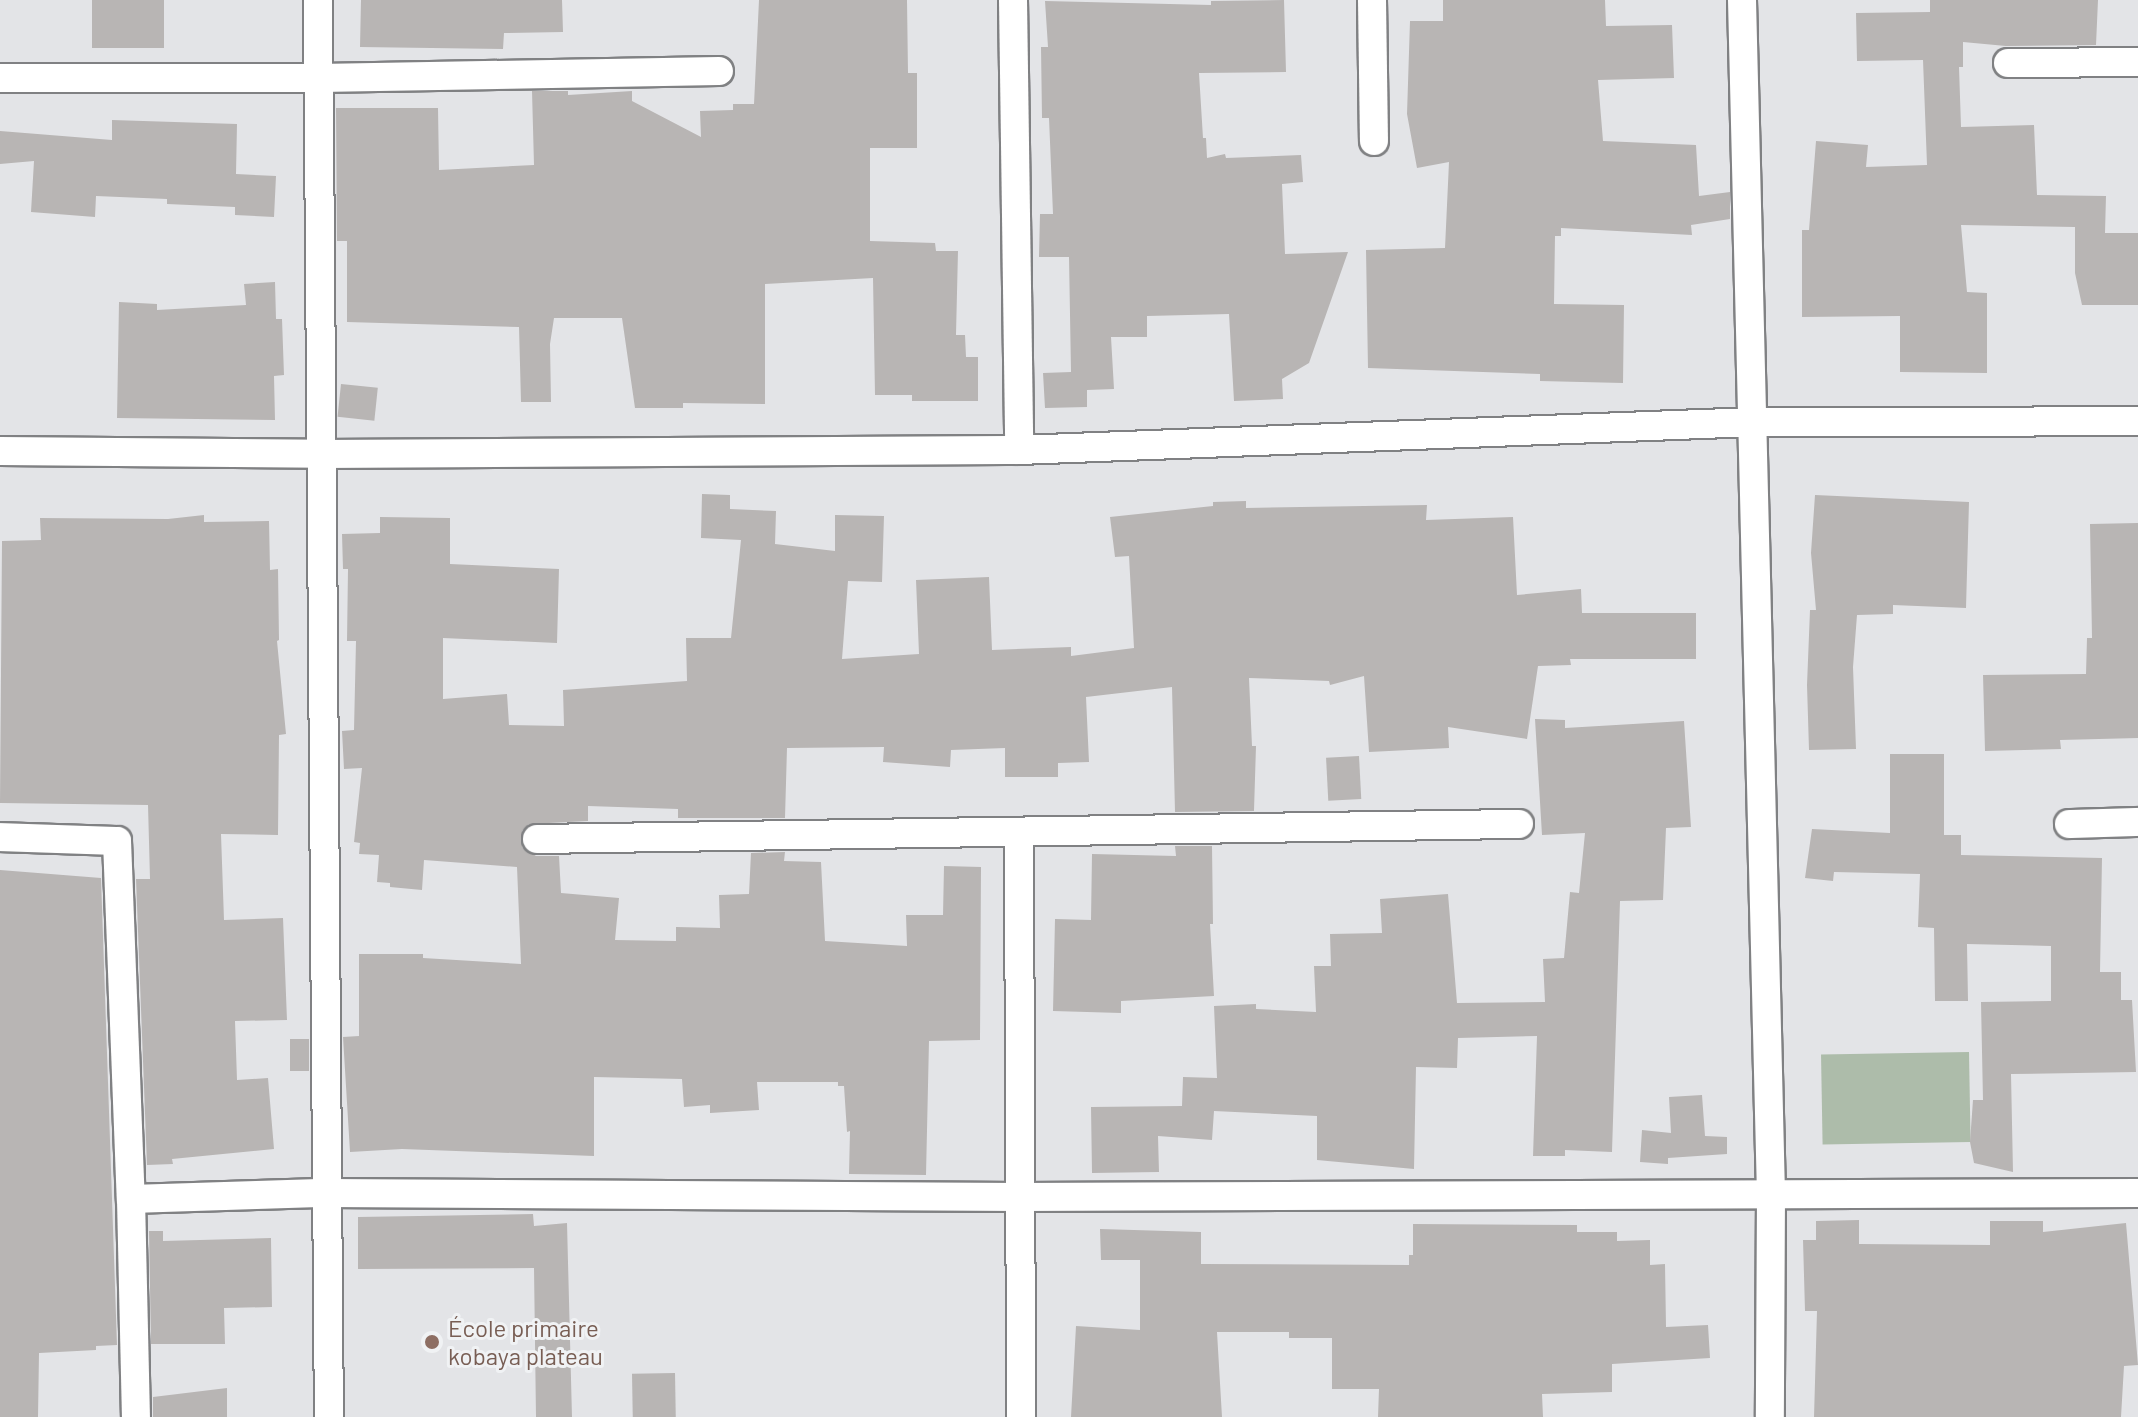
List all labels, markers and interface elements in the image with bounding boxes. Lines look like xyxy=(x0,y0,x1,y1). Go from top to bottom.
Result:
place label: École primaire kobaya plateau xyxy=(448,1314,603,1370)
marker: École primaire kobaya plateau xyxy=(423,1333,441,1351)

